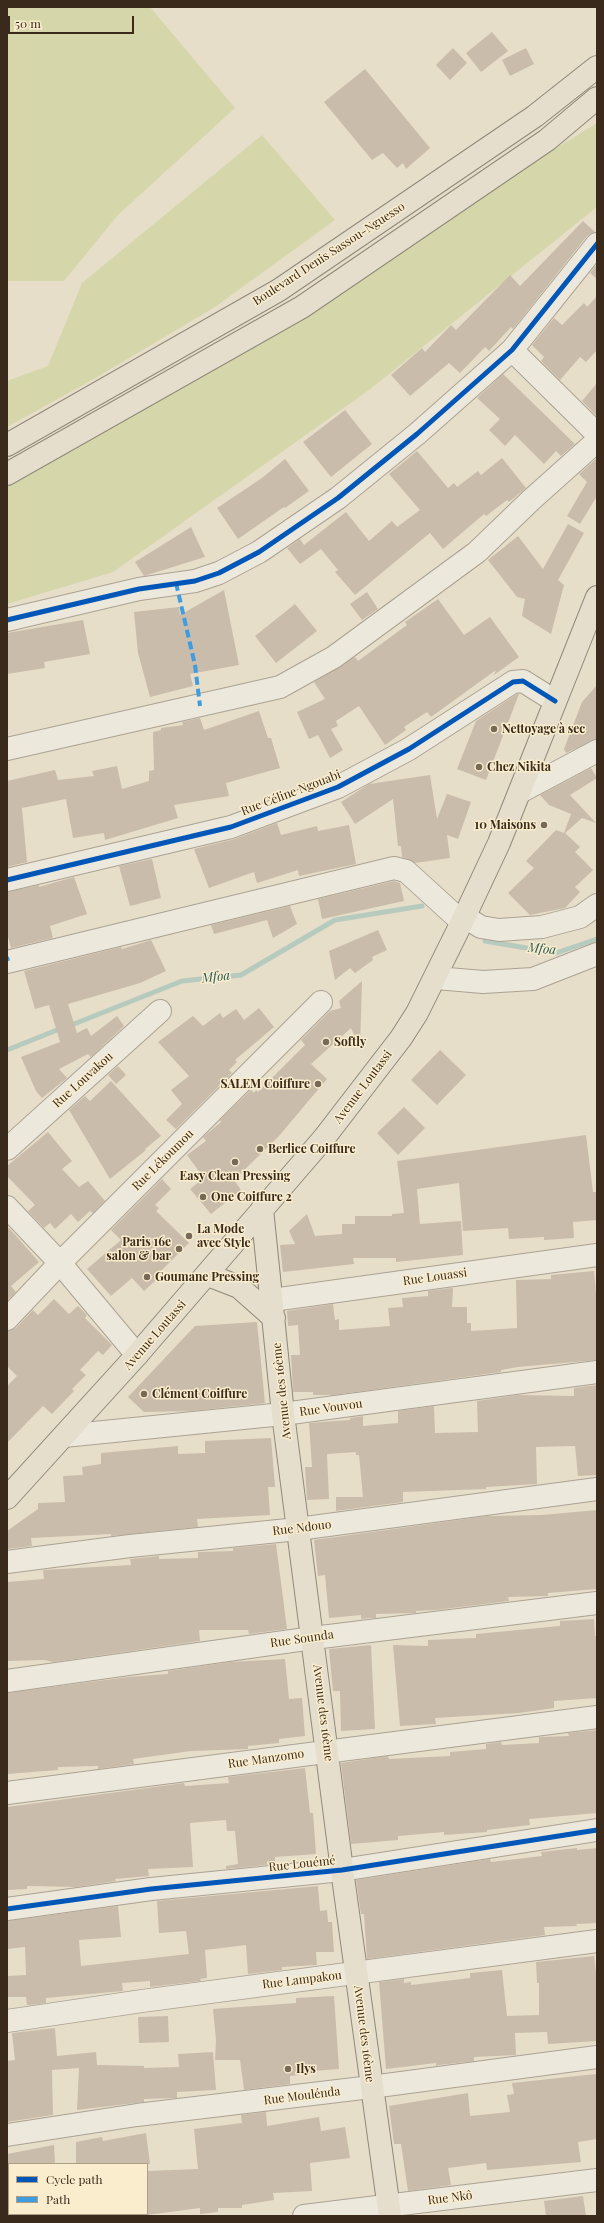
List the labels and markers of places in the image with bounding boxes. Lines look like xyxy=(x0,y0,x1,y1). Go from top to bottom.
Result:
place label: Nettoyage à sec xyxy=(502,722,585,736)
marker: Nettoyage à sec xyxy=(489,724,499,734)
place label: Chez Nikita xyxy=(487,760,551,774)
marker: Chez Nikita xyxy=(474,762,484,772)
place label: 10 Maisons xyxy=(475,818,536,832)
marker: 10 Maisons xyxy=(539,820,549,830)
place label: Softly xyxy=(334,1035,366,1049)
marker: Softly xyxy=(321,1037,331,1047)
place label: SALEM Coiffure xyxy=(221,1077,310,1091)
marker: SALEM Coiffure xyxy=(313,1079,323,1089)
place label: Berlice Coiffure xyxy=(268,1142,356,1156)
marker: Berlice Coiffure xyxy=(255,1144,265,1154)
marker: Easy Clean Pressing xyxy=(230,1157,240,1167)
place label: Easy Clean Pressing xyxy=(180,1169,290,1183)
place label: One Coiffure 2 xyxy=(211,1190,292,1204)
marker: One Coiffure 2 xyxy=(198,1192,208,1202)
place label: La Mode avec Style xyxy=(197,1222,251,1250)
marker: La Mode avec Style xyxy=(184,1231,194,1241)
place label: Paris 16e salon & bar xyxy=(106,1235,171,1263)
marker: Paris 16e salon & bar xyxy=(174,1244,184,1254)
place label: Goumane Pressing xyxy=(155,1270,259,1284)
marker: Goumane Pressing xyxy=(142,1272,152,1282)
place label: Clément Coiffure xyxy=(152,1387,247,1401)
marker: Clément Coiffure xyxy=(139,1389,149,1399)
place label: Ilys xyxy=(296,2062,316,2076)
marker: Ilys xyxy=(283,2064,293,2074)

